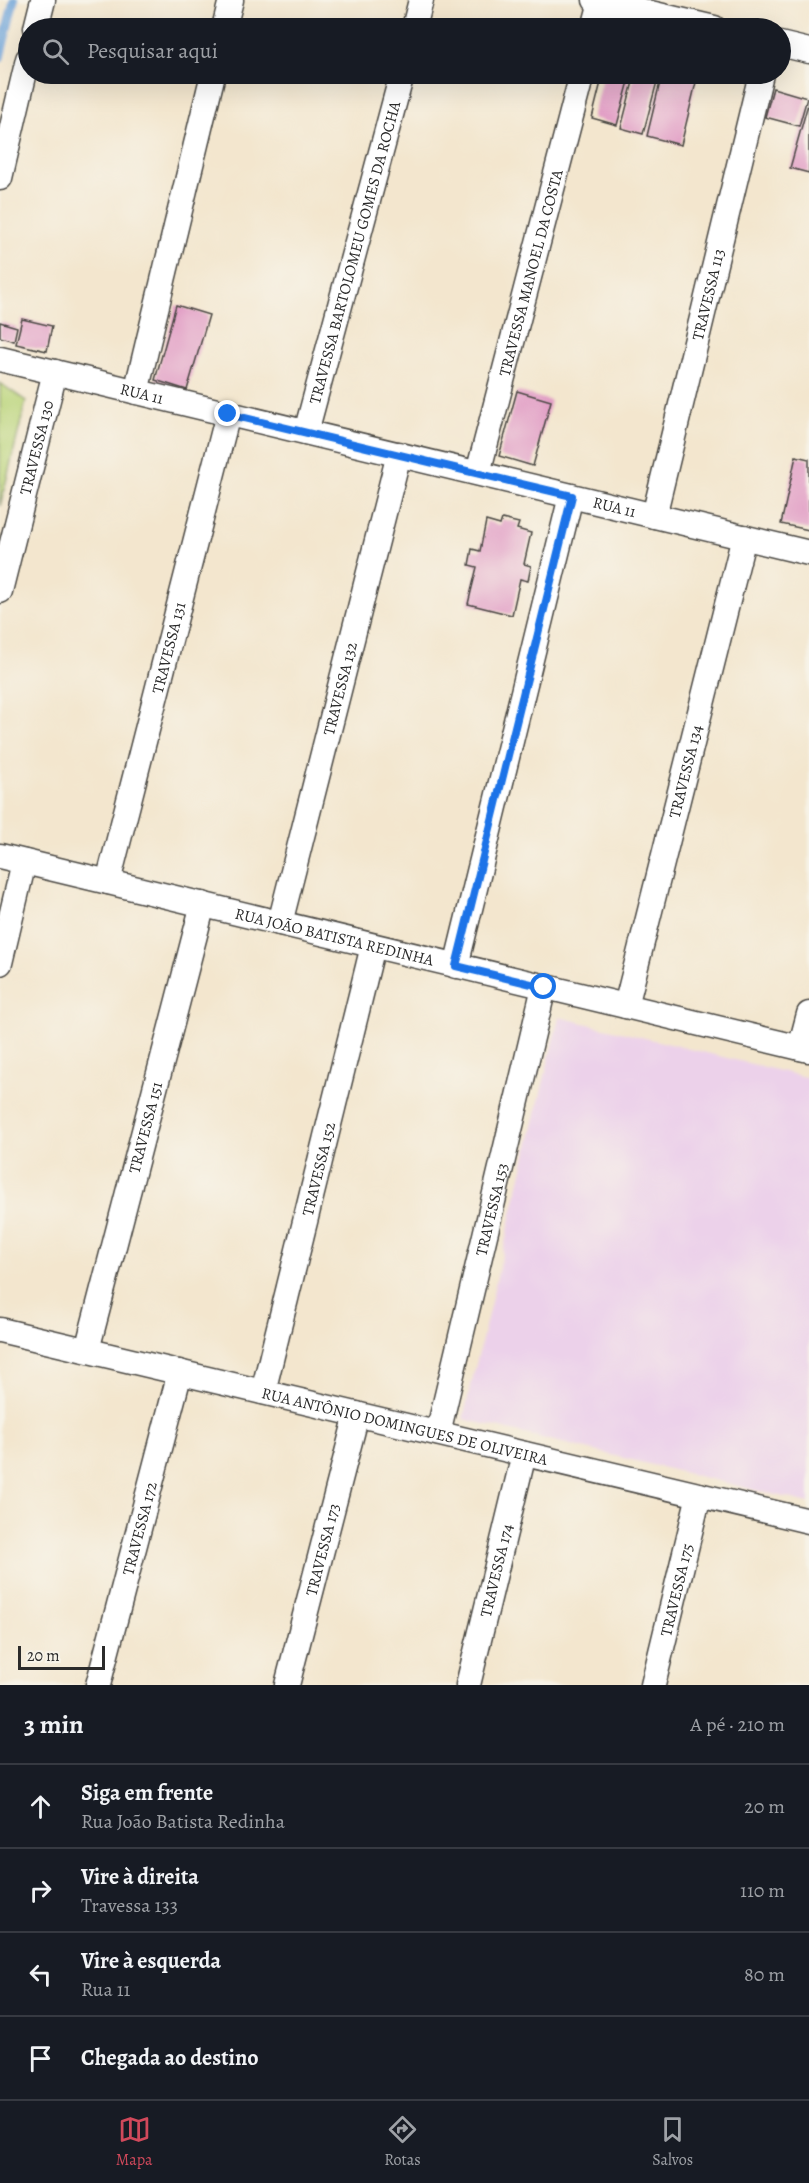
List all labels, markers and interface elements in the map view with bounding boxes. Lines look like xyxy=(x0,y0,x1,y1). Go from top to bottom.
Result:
search box xyxy=(18,18,791,84)
icon: search xyxy=(39,35,72,68)
text: Pesquisar aqui xyxy=(87,36,218,66)
street label: TRAVESSA BARTOLOMEU GOMES DA ROCHA xyxy=(304,98,406,406)
street label: TRAVESSA MANOEL DA COSTA xyxy=(494,167,569,379)
street label: TRAVESSA 113 xyxy=(687,247,730,343)
street label: RUA 11 xyxy=(118,378,166,410)
street label: TRAVESSA 130 xyxy=(15,398,59,497)
route end xyxy=(214,400,240,426)
street label: RUA 11 xyxy=(591,492,639,523)
street label: TRAVESSA 131 xyxy=(147,599,191,696)
street label: TRAVESSA 132 xyxy=(318,639,363,738)
street label: TRAVESSA 134 xyxy=(664,723,708,820)
street label: RUA JOÃO BATISTA REDINHA xyxy=(233,903,437,972)
route start xyxy=(530,973,556,999)
street label: TRAVESSA 151 xyxy=(123,1079,168,1176)
street label: TRAVESSA 152 xyxy=(297,1119,341,1218)
street label: TRAVESSA 153 xyxy=(470,1161,514,1258)
street label: RUA ANTÔNIO DOMINGUES DE OLIVEIRA xyxy=(259,1382,550,1471)
street label: TRAVESSA 172 xyxy=(117,1479,163,1578)
street label: TRAVESSA 173 xyxy=(300,1501,345,1598)
street label: TRAVESSA 174 xyxy=(475,1522,519,1620)
street label: TRAVESSA 175 xyxy=(655,1541,699,1639)
scale bar xyxy=(18,1643,105,1670)
text: 20 m xyxy=(27,1645,60,1667)
text: 3 min xyxy=(24,1707,84,1742)
text: A pé · 210 m xyxy=(690,1711,785,1738)
text: Siga em frente xyxy=(81,1778,213,1808)
icon: ahead xyxy=(24,1790,57,1823)
text: 20 m xyxy=(744,1793,785,1820)
text: Rua João Batista Redinha xyxy=(81,1808,285,1835)
text: Vire à direita xyxy=(81,1862,199,1892)
icon: right xyxy=(24,1874,57,1907)
text: 110 m xyxy=(740,1877,785,1904)
text: Travessa 133 xyxy=(81,1892,178,1919)
text: Vire à esquerda xyxy=(81,1946,221,1976)
icon: left xyxy=(24,1958,57,1991)
text: 80 m xyxy=(744,1961,785,1988)
text: Rua 11 xyxy=(81,1976,130,2003)
icon: arrive xyxy=(24,2042,57,2075)
text: Chegada ao destino xyxy=(81,2043,259,2073)
tab: Mapa xyxy=(116,2113,153,2171)
tab: Rotas xyxy=(384,2113,421,2171)
tab: Salvos xyxy=(652,2113,693,2171)

